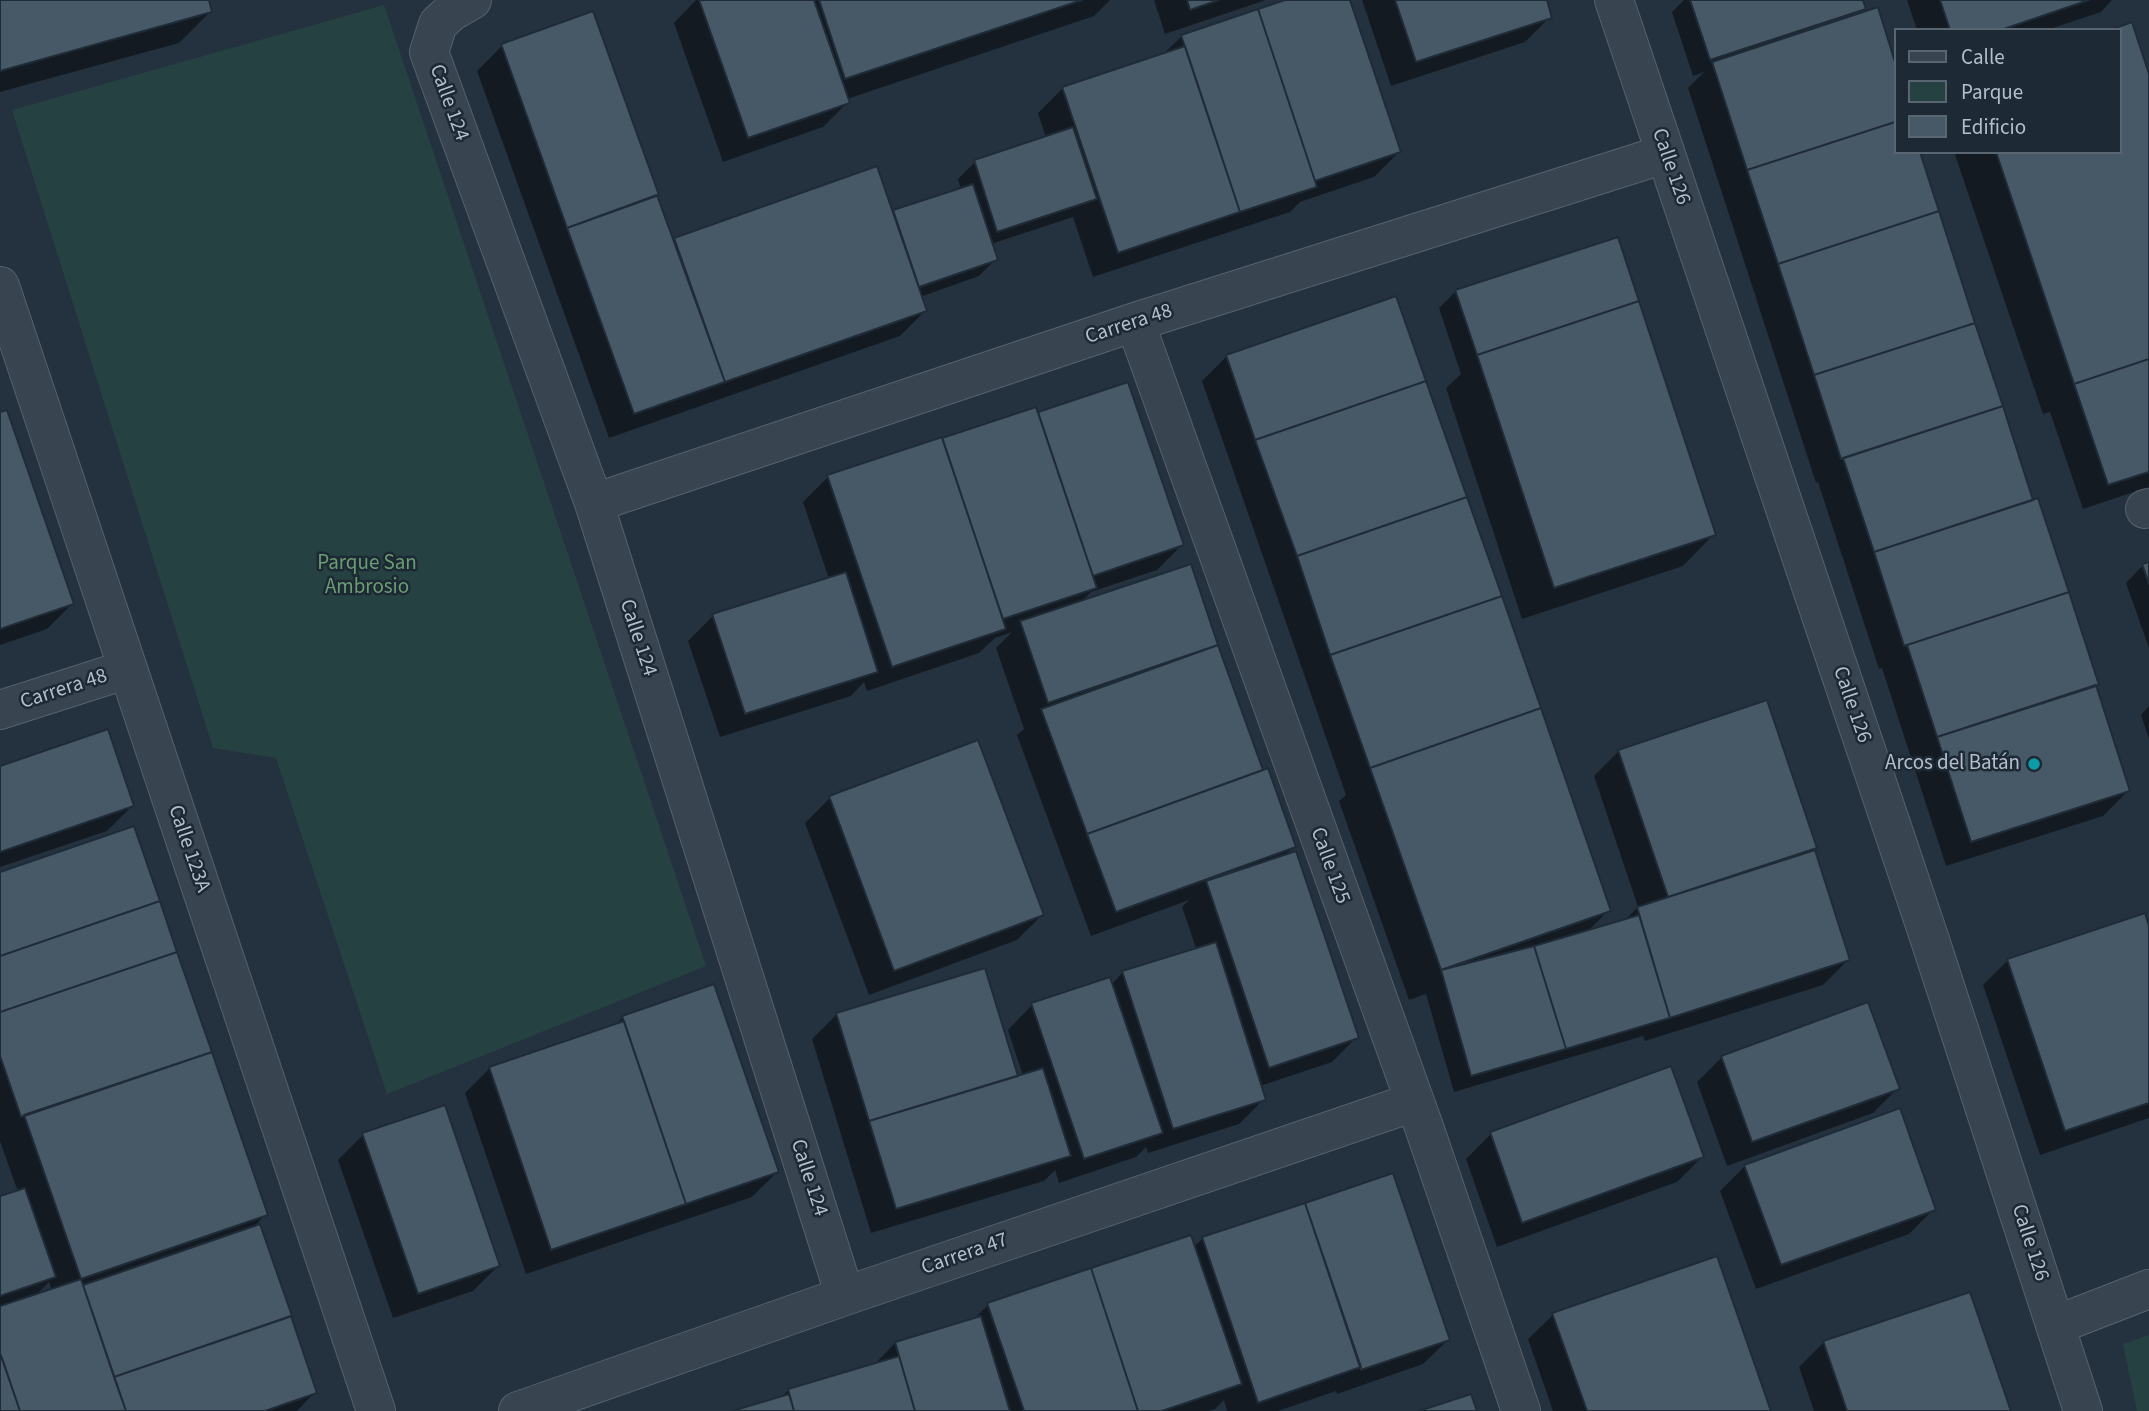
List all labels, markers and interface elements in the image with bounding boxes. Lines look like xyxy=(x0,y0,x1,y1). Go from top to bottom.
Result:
legend xyxy=(1894,28,2121,154)
text: Calle xyxy=(1961,42,2005,72)
street label: Calle 124 xyxy=(423,61,473,145)
text: Parque xyxy=(1961,77,2023,107)
text: Edificio xyxy=(1961,112,2026,142)
street label: Calle 126 xyxy=(1645,125,1695,209)
street label: Carrera 48 xyxy=(1082,299,1176,351)
park label: Parque San Ambrosio xyxy=(317,551,417,601)
street label: Calle 124 xyxy=(613,596,661,680)
street label: Calle 126 xyxy=(1826,663,1876,747)
street label: Carrera 48 xyxy=(17,664,111,716)
place label: Arcos del Batán xyxy=(1885,751,2020,777)
marker: Arcos del Batán xyxy=(2026,756,2042,772)
street label: Calle 123A xyxy=(161,802,215,896)
street label: Calle 125 xyxy=(1304,824,1354,908)
street label: Calle 124 xyxy=(784,1136,832,1220)
street label: Calle 126 xyxy=(2005,1201,2053,1285)
street label: Carrera 47 xyxy=(918,1228,1012,1282)

